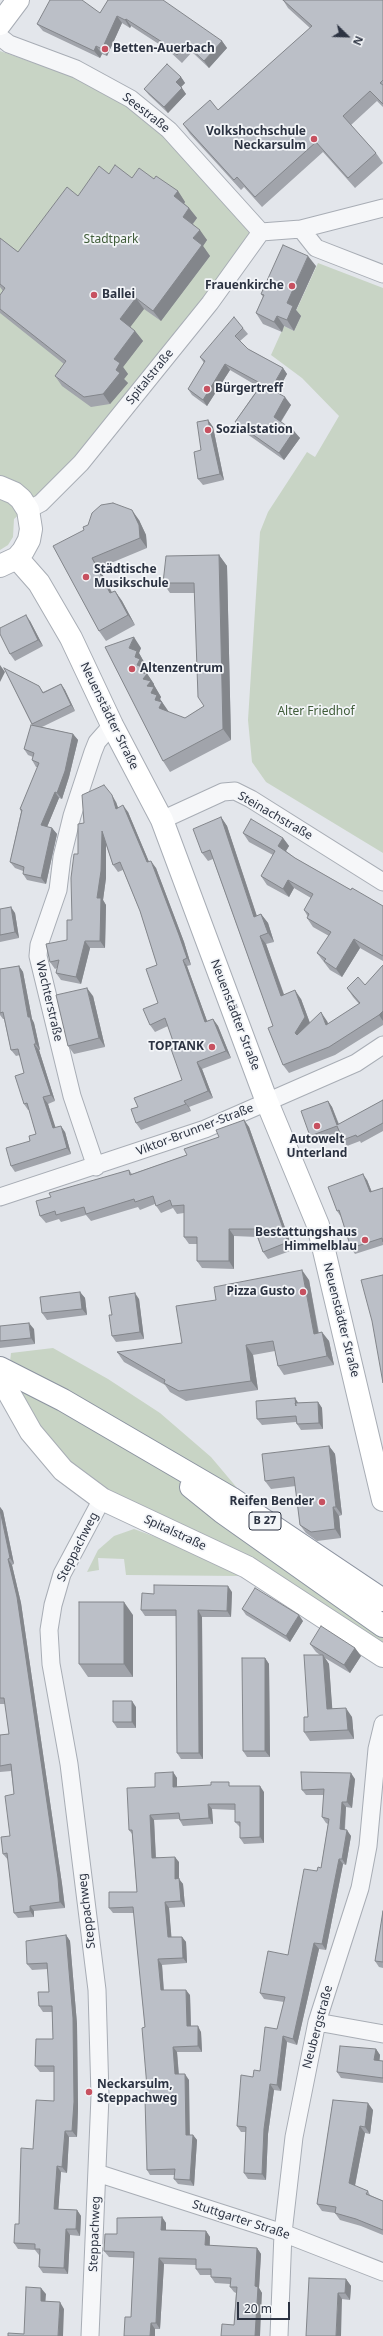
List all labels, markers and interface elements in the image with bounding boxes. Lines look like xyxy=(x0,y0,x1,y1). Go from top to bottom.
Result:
north arrow xyxy=(327,16,367,56)
text: N xyxy=(350,34,367,48)
place label: Betten-Auerbach xyxy=(113,42,215,56)
marker: Betten-Auerbach xyxy=(100,44,110,54)
street label: Seestraße xyxy=(120,90,172,136)
place label: Volkshochschule Neckarsulm xyxy=(206,125,306,153)
marker: Volkshochschule Neckarsulm xyxy=(309,134,319,144)
park label: Stadtpark xyxy=(84,233,138,247)
place label: Frauenkirche xyxy=(205,279,284,293)
marker: Frauenkirche xyxy=(287,281,297,291)
place label: Ballei xyxy=(102,288,135,302)
marker: Ballei xyxy=(89,290,99,300)
street label: Spitalstraße xyxy=(123,346,177,408)
place label: Bürgertreff xyxy=(215,382,283,396)
marker: Bürgertreff xyxy=(202,384,212,394)
place label: Sozialstation xyxy=(216,423,293,437)
marker: Sozialstation xyxy=(203,425,213,435)
place label: Städtische Musikschule xyxy=(94,563,169,591)
marker: Städtische Musikschule xyxy=(81,572,91,582)
street label: Neuenstädter Straße xyxy=(77,660,141,772)
place label: Altenzentrum xyxy=(140,662,223,676)
marker: Altenzentrum xyxy=(127,664,137,674)
park label: Alter Friedhof xyxy=(277,705,355,719)
street label: Steinachstraße xyxy=(235,789,315,843)
street label: Neuenstädter Straße xyxy=(207,958,263,1072)
street label: Wachterstraße xyxy=(33,959,65,1043)
place label: TOPTANK xyxy=(148,1040,204,1054)
marker: TOPTANK xyxy=(207,1042,217,1052)
street label: Viktor-Brunner-Straße xyxy=(134,1101,256,1159)
marker: Autowelt Unterland xyxy=(312,1121,322,1131)
place label: Autowelt Unterland xyxy=(287,1133,347,1161)
place label: Bestattungshaus Himmelblau xyxy=(255,1226,357,1254)
marker: Bestattungshaus Himmelblau xyxy=(360,1235,370,1245)
street label: Neuenstädter Straße xyxy=(320,1261,362,1379)
place label: Pizza Gusto xyxy=(227,1285,295,1299)
marker: Pizza Gusto xyxy=(298,1287,308,1297)
place label: Reifen Bender xyxy=(230,1495,314,1509)
marker: Reifen Bender xyxy=(317,1497,327,1507)
street label: Steppachweg xyxy=(54,1510,102,1584)
street label: Spitalstraße xyxy=(142,1512,208,1554)
road number: B 27 xyxy=(249,1512,281,1530)
street label: Steppachweg xyxy=(75,1872,99,1950)
street label: Neubergstraße xyxy=(300,1984,336,2070)
place label: Neckarsulm, Steppachweg xyxy=(97,2078,177,2106)
marker: Neckarsulm, Steppachweg xyxy=(84,2087,94,2097)
street label: Steppachweg xyxy=(86,2196,104,2272)
street label: Stuttgarter Straße xyxy=(190,2197,292,2243)
scale bar xyxy=(239,2294,292,2320)
text: 20 m xyxy=(244,2300,272,2317)

